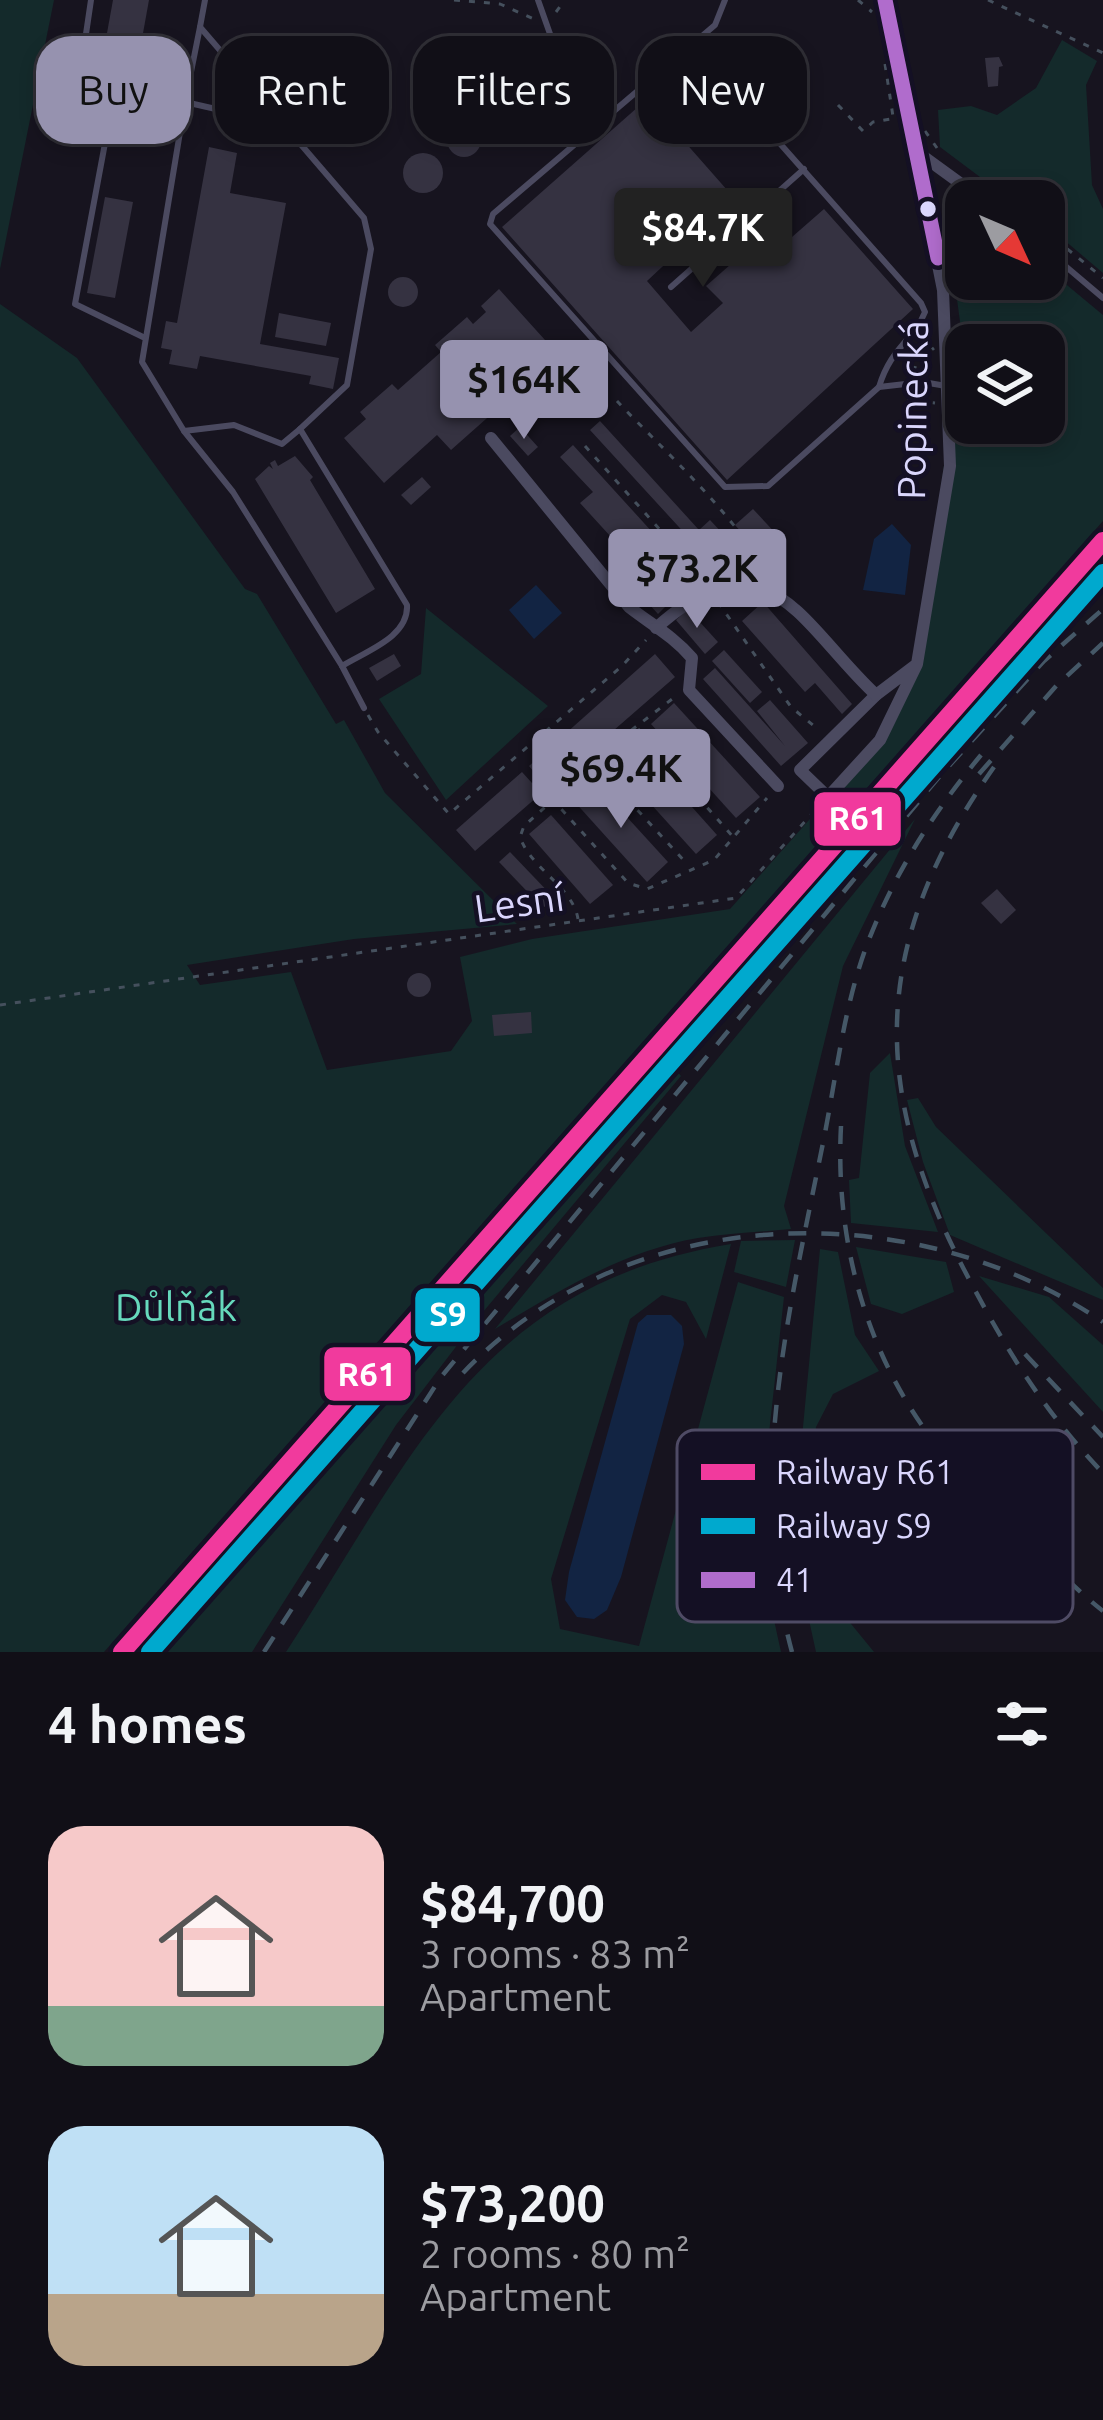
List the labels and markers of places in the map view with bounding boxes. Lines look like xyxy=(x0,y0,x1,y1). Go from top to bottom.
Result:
pin: $84.7K xyxy=(605,188,801,290)
unlabelled marker xyxy=(917,198,939,220)
pin: $164K xyxy=(440,340,608,442)
pin: $73.2K xyxy=(599,529,795,631)
pin: $69.4K xyxy=(523,729,719,831)

